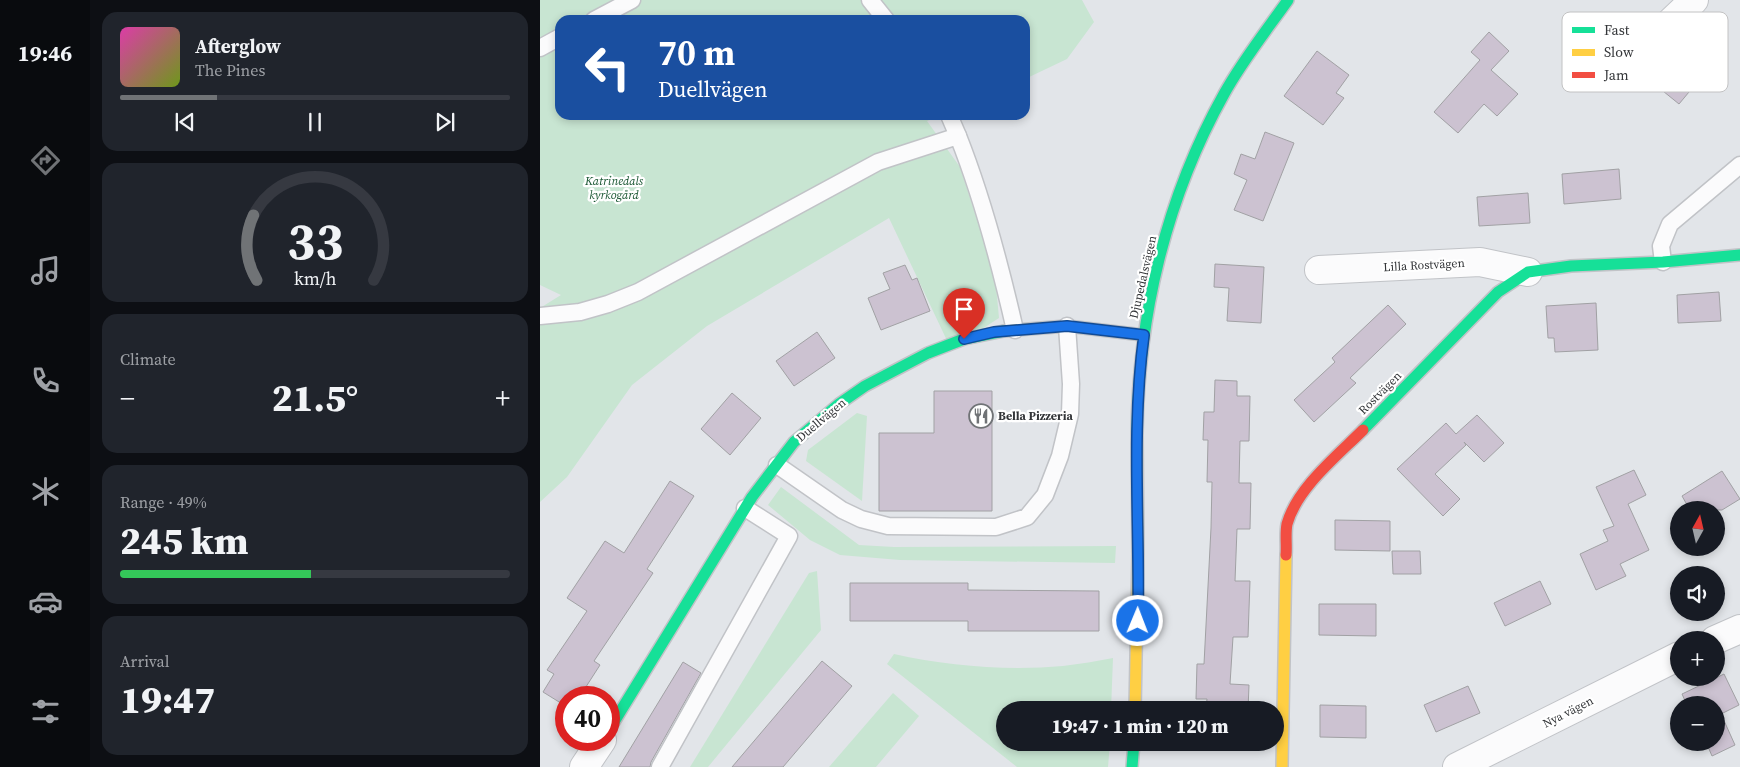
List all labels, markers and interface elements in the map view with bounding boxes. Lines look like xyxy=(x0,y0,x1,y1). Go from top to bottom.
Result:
legend xyxy=(1562,12,1728,92)
text: Fast xyxy=(1604,20,1630,40)
text: 70 m xyxy=(658,29,735,77)
text: Afterglow xyxy=(195,33,281,59)
icon: left xyxy=(575,35,640,100)
text: 19:46 xyxy=(18,38,72,68)
text: Slow xyxy=(1604,42,1634,62)
text: The Pines xyxy=(195,59,265,81)
text: Jam xyxy=(1603,65,1629,85)
text: Duellvägen xyxy=(658,74,768,104)
icon: previous xyxy=(171,108,199,136)
icon: pause xyxy=(301,108,329,136)
icon: next xyxy=(431,108,459,136)
icon: directions xyxy=(28,143,63,178)
park label: Katrinedals kyrkogård xyxy=(584,173,644,203)
text: 33 xyxy=(287,205,343,276)
street label: Djupedalsvägen xyxy=(1126,234,1160,320)
icon: music xyxy=(28,253,63,288)
street label: Lilla Rostvägen xyxy=(1383,255,1465,275)
text: km/h xyxy=(294,266,337,291)
pin xyxy=(943,288,985,339)
icon: arrive xyxy=(950,295,978,323)
text: Climate xyxy=(120,348,176,370)
icon: phone xyxy=(28,363,63,398)
street label: Rostvägen xyxy=(1355,368,1405,418)
text: 21.5° xyxy=(272,372,358,424)
text: − xyxy=(120,379,135,417)
text: + xyxy=(495,379,510,417)
street label: Duellvägen xyxy=(793,395,849,445)
restaurant icon: Bella Pizzeria xyxy=(968,403,994,429)
place label: Bella Pizzeria xyxy=(998,408,1073,424)
icon: climate xyxy=(28,474,63,509)
text: Range · 49% xyxy=(120,491,207,513)
north arrow xyxy=(1670,501,1725,556)
map controls xyxy=(1670,501,1725,751)
text: 245 km xyxy=(120,515,248,567)
button: sound xyxy=(1670,566,1725,621)
icon: car xyxy=(28,584,63,619)
position arrow xyxy=(1111,594,1163,646)
button: + xyxy=(1670,631,1725,686)
text: Arrival xyxy=(120,650,169,672)
text: 19:47 xyxy=(120,674,215,726)
speed limit sign: 40 xyxy=(555,686,620,751)
street label: Nya vägen xyxy=(1540,692,1596,732)
icon: filters xyxy=(28,694,63,729)
button: − xyxy=(1670,696,1725,751)
text: 19:47 · 1 min · 120 m xyxy=(1051,713,1229,739)

